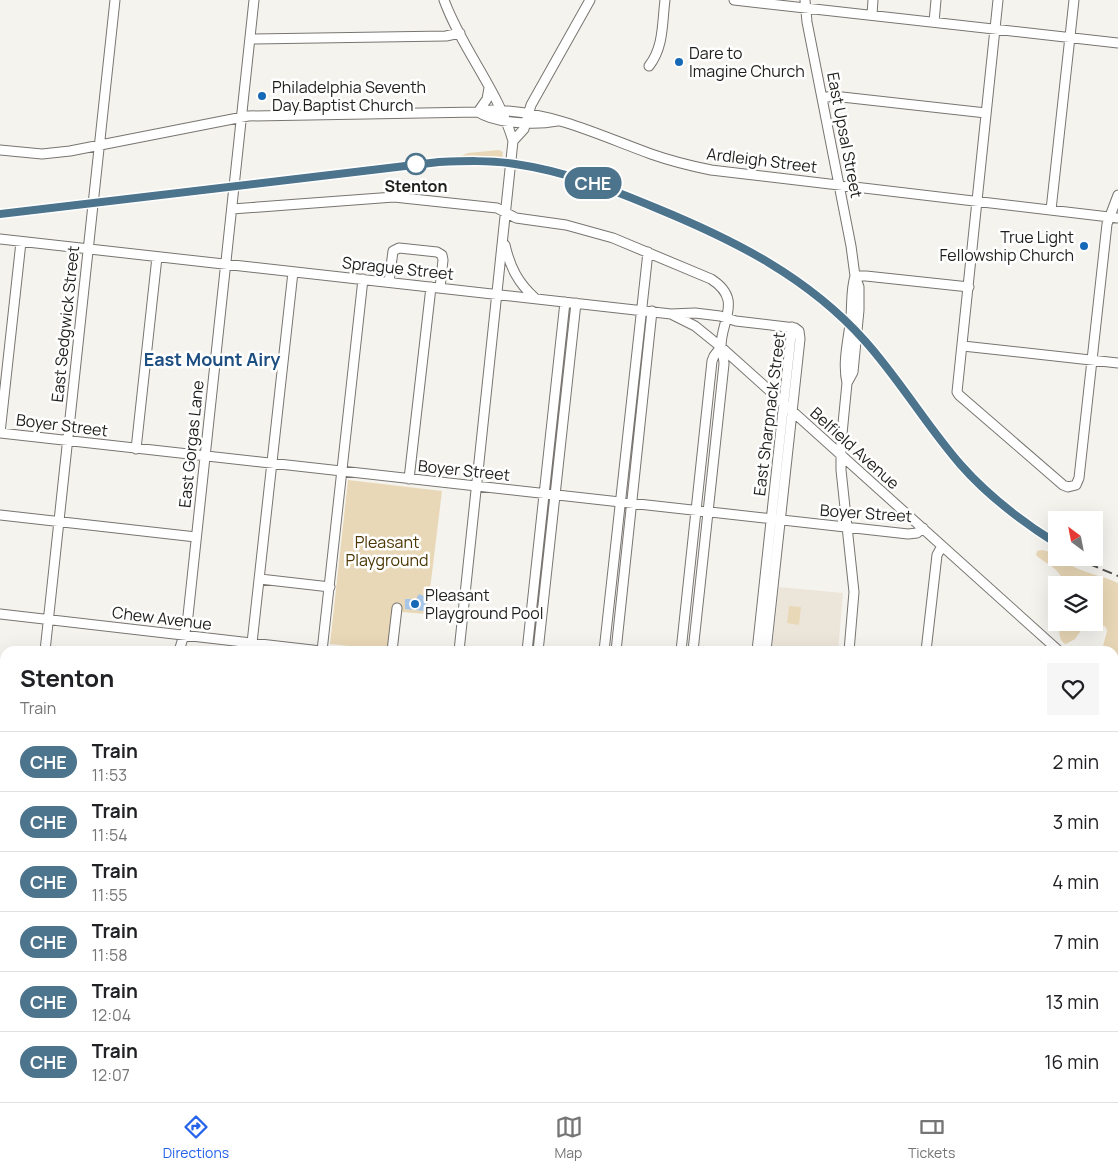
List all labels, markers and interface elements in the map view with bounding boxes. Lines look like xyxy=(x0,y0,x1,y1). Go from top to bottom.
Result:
place label: Dare to Imagine Church xyxy=(689,42,805,82)
marker: Dare to Imagine Church xyxy=(673,56,685,68)
street label: East Upsal Street xyxy=(822,70,868,200)
place label: Philadelphia Seventh Day Baptist Church xyxy=(272,76,426,116)
marker: Philadelphia Seventh Day Baptist Church xyxy=(256,90,268,102)
street label: Ardleigh Street xyxy=(705,142,819,178)
marker: Stenton xyxy=(405,153,427,175)
line badge: CHE xyxy=(564,167,622,199)
text: CHE xyxy=(575,171,611,195)
place label: Stenton xyxy=(385,175,447,197)
place label: True Light Fellowship Church xyxy=(940,226,1074,266)
marker: True Light Fellowship Church xyxy=(1078,240,1090,252)
street label: East Sedgwick Street xyxy=(46,245,84,403)
street label: Sprague Street xyxy=(341,251,455,285)
street label: East Sharpnack Street xyxy=(748,331,790,497)
district label: East Mount Airy xyxy=(144,347,280,371)
street label: East Gorgas Lane xyxy=(173,379,209,509)
street label: Belfield Avenue xyxy=(806,402,904,494)
street label: Boyer Street xyxy=(15,408,109,442)
street label: Boyer Street xyxy=(417,454,511,486)
street label: Boyer Street xyxy=(819,499,913,527)
north arrow xyxy=(1048,511,1102,566)
map controls xyxy=(1048,511,1103,631)
park label: Pleasant Playground xyxy=(345,531,429,571)
button: layers xyxy=(1048,576,1103,631)
place label: Pleasant Playground Pool xyxy=(425,584,544,624)
marker: Pleasant Playground Pool xyxy=(409,598,421,610)
street label: Chew Avenue xyxy=(111,601,213,635)
text: Stenton xyxy=(20,661,114,694)
button: heart xyxy=(1047,663,1099,715)
text: Train xyxy=(20,697,56,719)
text: Train xyxy=(92,738,138,764)
text: 2 min xyxy=(1053,749,1099,775)
text: CHE xyxy=(30,750,67,774)
text: 11:53 xyxy=(92,764,127,786)
text: Train xyxy=(92,798,138,824)
text: 3 min xyxy=(1053,809,1099,835)
text: CHE xyxy=(30,810,67,834)
text: 11:54 xyxy=(92,824,128,846)
text: Train xyxy=(92,858,138,884)
text: 4 min xyxy=(1052,869,1099,895)
text: CHE xyxy=(30,870,67,894)
text: 11:55 xyxy=(92,884,128,906)
text: Train xyxy=(92,918,138,944)
text: 7 min xyxy=(1054,929,1099,955)
text: CHE xyxy=(30,930,67,954)
text: 11:58 xyxy=(92,944,128,966)
text: Train xyxy=(92,978,138,1004)
text: 13 min xyxy=(1045,989,1099,1015)
text: CHE xyxy=(30,990,67,1014)
text: 12:04 xyxy=(92,1004,131,1026)
text: Train xyxy=(92,1038,138,1064)
text: 16 min xyxy=(1044,1049,1099,1075)
text: CHE xyxy=(30,1050,67,1074)
text: 12:07 xyxy=(92,1064,130,1086)
tab: Directions xyxy=(163,1113,229,1162)
tab: Map xyxy=(555,1113,583,1162)
tab: Tickets xyxy=(908,1113,955,1162)

